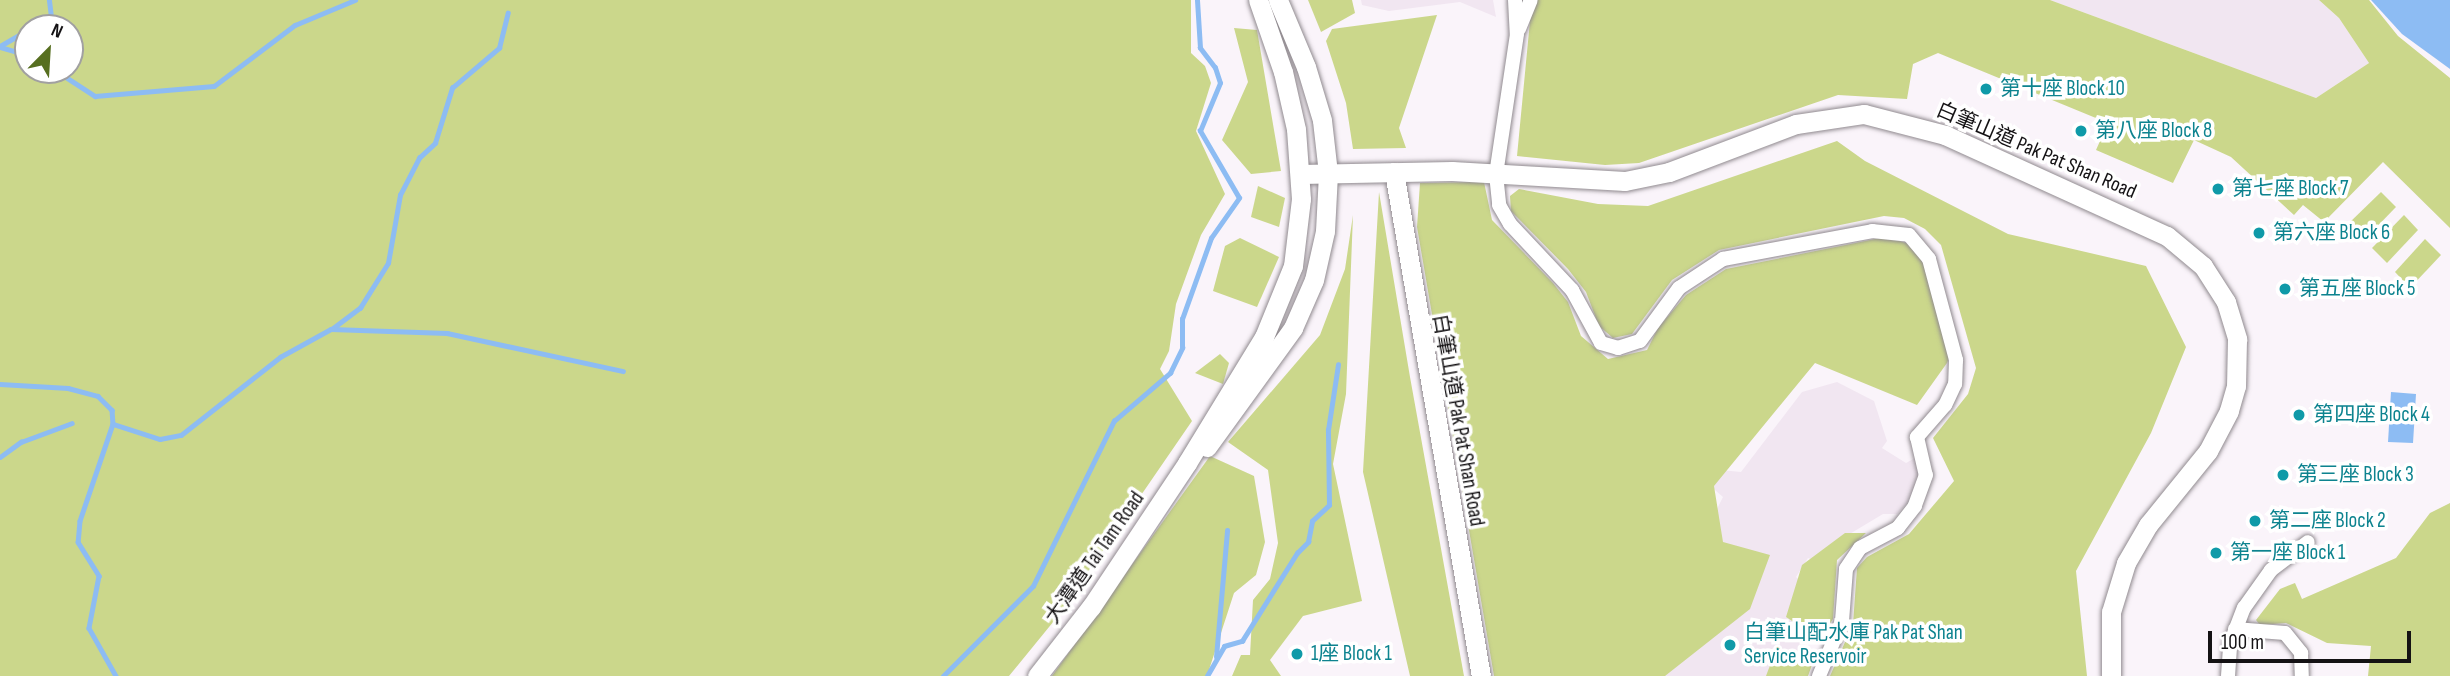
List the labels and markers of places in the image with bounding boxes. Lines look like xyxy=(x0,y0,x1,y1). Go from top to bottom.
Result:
place label: 第十座 Block 10 xyxy=(2000,76,2125,102)
marker: 第十座 Block 10 xyxy=(1978,81,1994,97)
place label: 第八座 Block 8 xyxy=(2095,118,2212,144)
marker: 第八座 Block 8 xyxy=(2073,123,2089,139)
place label: 第七座 Block 7 xyxy=(2232,176,2348,202)
marker: 第七座 Block 7 xyxy=(2210,181,2226,197)
place label: 第六座 Block 6 xyxy=(2273,220,2390,246)
marker: 第六座 Block 6 xyxy=(2251,225,2267,241)
place label: 第五座 Block 5 xyxy=(2299,276,2415,302)
marker: 第五座 Block 5 xyxy=(2277,281,2293,297)
place label: 第四座 Block 4 xyxy=(2313,402,2430,428)
marker: 第四座 Block 4 xyxy=(2291,407,2307,423)
place label: 第三座 Block 3 xyxy=(2297,462,2414,488)
marker: 第三座 Block 3 xyxy=(2275,467,2291,483)
place label: 第二座 Block 2 xyxy=(2269,508,2386,534)
marker: 第二座 Block 2 xyxy=(2247,513,2263,529)
place label: 第一座 Block 1 xyxy=(2230,540,2345,566)
marker: 第一座 Block 1 xyxy=(2208,545,2224,561)
place label: 白筆山配水庫 Pak Pat Shan Service Reservoir xyxy=(1744,620,1963,670)
marker: 白筆山配水庫 Pak Pat Shan Service Reservoir xyxy=(1722,637,1738,653)
place label: 1座 Block 1 xyxy=(1311,641,1392,667)
marker: 1座 Block 1 xyxy=(1289,646,1305,662)

